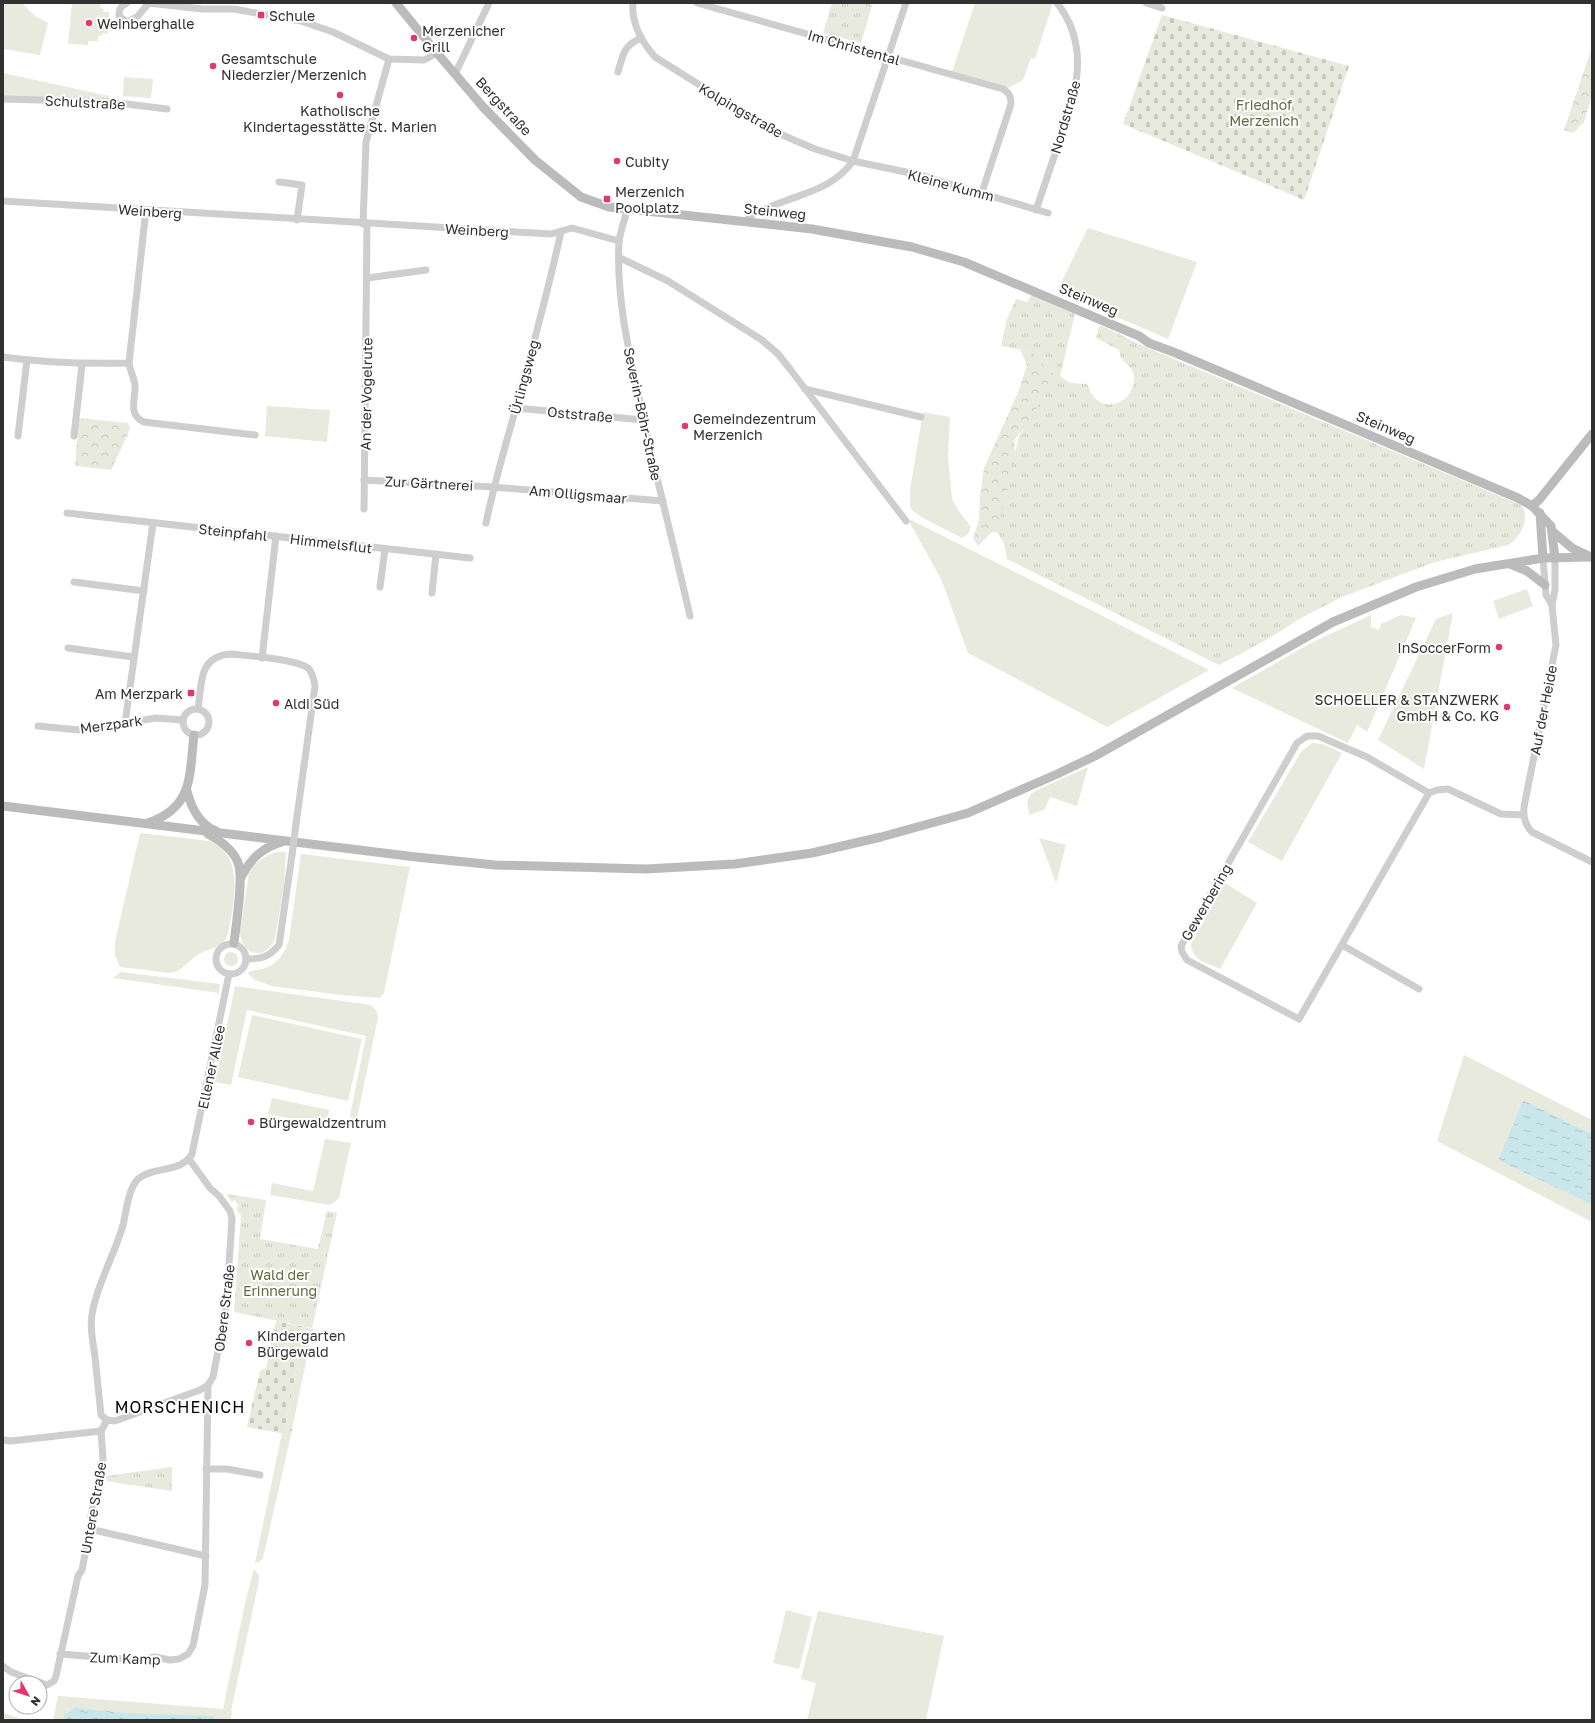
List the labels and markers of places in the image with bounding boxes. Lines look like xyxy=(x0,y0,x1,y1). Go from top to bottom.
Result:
place label: Schule xyxy=(269,7,315,24)
marker: Schule xyxy=(256,10,266,20)
place label: Weinberghalle xyxy=(97,15,194,32)
marker: Weinberghalle xyxy=(84,18,94,28)
place label: Merzenicher Grill xyxy=(422,22,506,55)
marker: Merzenicher Grill xyxy=(409,33,419,43)
place label: Gesamtschule Niederzier/Merzenich xyxy=(221,50,367,83)
marker: Gesamtschule Niederzier/Merzenich xyxy=(208,61,218,71)
marker: Katholische Kindertagesstätte St. Marien xyxy=(335,90,345,100)
place label: Katholische Kindertagesstätte St. Marien xyxy=(243,102,437,135)
place label: Cubity xyxy=(625,153,669,170)
marker: Cubity xyxy=(612,156,622,166)
place label: Merzenich Poolplatz xyxy=(615,183,685,216)
marker: Merzenich Poolplatz xyxy=(602,194,612,204)
place label: Gemeindezentrum Merzenich xyxy=(693,410,816,443)
marker: Gemeindezentrum Merzenich xyxy=(680,421,690,431)
place label: InSoccerForm xyxy=(1397,639,1491,656)
marker: InSoccerForm xyxy=(1494,642,1504,652)
place label: Am Merzpark xyxy=(95,685,183,702)
marker: Am Merzpark xyxy=(186,688,196,698)
place label: SCHOELLER & STANZWERK GmbH & Co. KG xyxy=(1315,691,1499,724)
place label: Aldi Süd xyxy=(284,695,339,712)
marker: Aldi Süd xyxy=(271,698,281,708)
marker: SCHOELLER & STANZWERK GmbH & Co. KG xyxy=(1502,702,1512,712)
place label: Bürgewaldzentrum xyxy=(259,1114,386,1131)
marker: Bürgewaldzentrum xyxy=(246,1117,256,1127)
place label: Kindergarten Bürgewald xyxy=(257,1327,346,1360)
marker: Kindergarten Bürgewald xyxy=(244,1338,254,1348)

